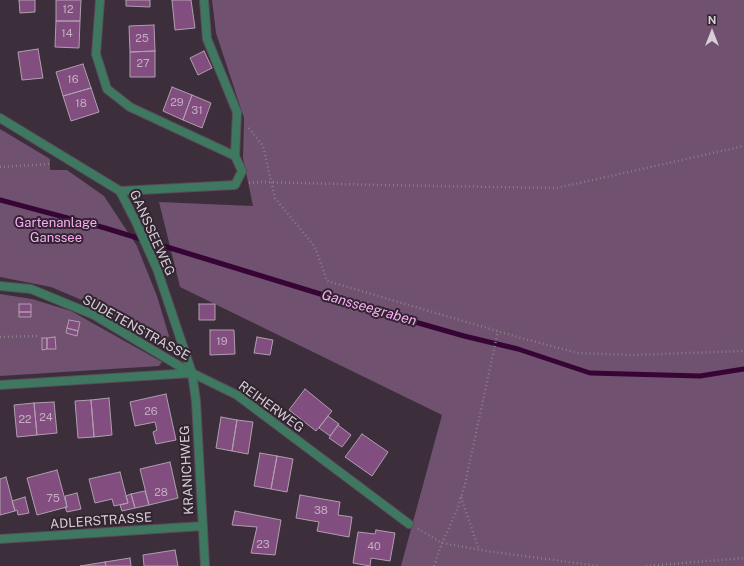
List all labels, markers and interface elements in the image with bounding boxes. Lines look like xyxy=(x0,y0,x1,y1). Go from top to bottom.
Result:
house number: 12 xyxy=(62,3,74,17)
north arrow xyxy=(692,12,732,52)
text: N xyxy=(708,14,716,26)
house number: 14 xyxy=(61,27,73,41)
house number: 25 xyxy=(135,32,149,46)
house number: 27 xyxy=(136,57,150,71)
house number: 16 xyxy=(67,73,79,87)
house number: 29 xyxy=(170,96,184,110)
house number: 18 xyxy=(75,97,87,111)
house number: 31 xyxy=(191,104,203,118)
street label: GANSSEEWEG xyxy=(126,188,178,278)
park label: Gartenanlage Ganssee xyxy=(15,215,97,246)
water label: Gansseegraben xyxy=(320,286,418,330)
street label: SUDETENSTRASSE xyxy=(80,292,192,364)
house number: 19 xyxy=(216,335,228,349)
street label: REIHERWEG xyxy=(235,378,307,436)
house number: 26 xyxy=(144,405,158,419)
house number: 24 xyxy=(39,411,53,425)
house number: 22 xyxy=(18,413,32,427)
street label: KRANICHWEG xyxy=(177,425,197,515)
house number: 28 xyxy=(154,486,168,500)
house number: 75 xyxy=(46,492,60,506)
house number: 38 xyxy=(314,504,328,518)
street label: ADLERSTRASSE xyxy=(50,510,152,532)
house number: 23 xyxy=(256,538,270,552)
house number: 40 xyxy=(367,540,381,554)

